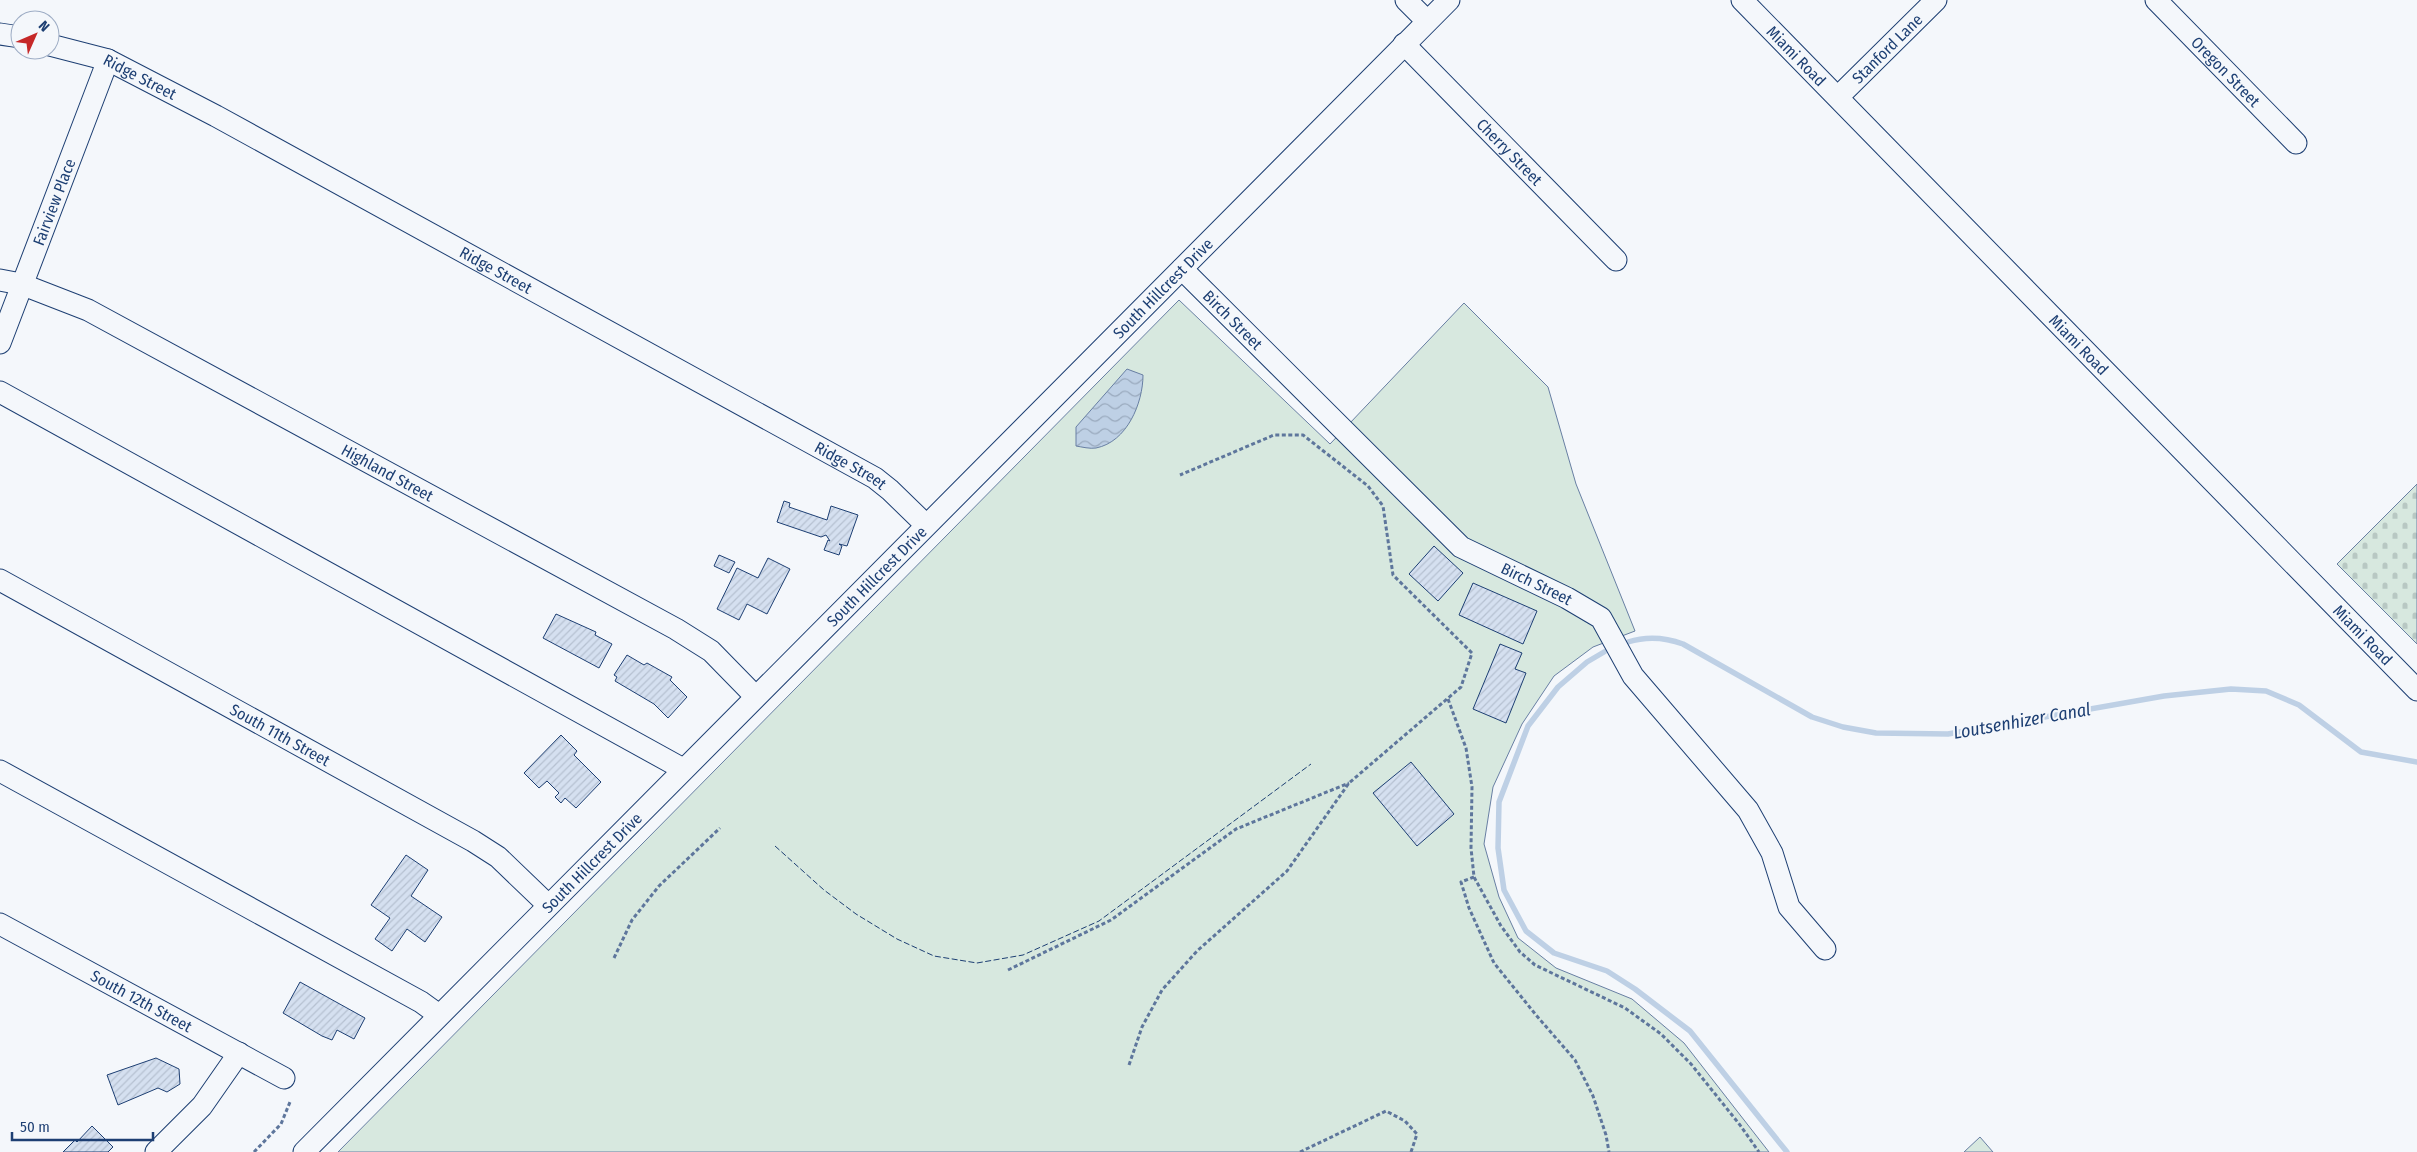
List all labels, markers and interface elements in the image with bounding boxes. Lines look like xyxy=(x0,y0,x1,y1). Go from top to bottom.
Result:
north arrow xyxy=(10,10,60,60)
street label: Stanford Lane xyxy=(1848,10,1927,88)
text: N xyxy=(35,17,53,35)
street label: Miami Road xyxy=(1763,22,1830,90)
street label: Oregon Street xyxy=(2187,33,2265,111)
street label: Ridge Street xyxy=(100,50,180,104)
street label: Cherry Street xyxy=(1473,115,1547,190)
street label: Fairview Place xyxy=(29,156,80,248)
street label: South Hillcrest Drive xyxy=(1109,234,1217,343)
street label: Ridge Street xyxy=(456,243,536,298)
street label: Birch Street xyxy=(1199,286,1267,354)
street label: Miami Road xyxy=(2045,311,2112,379)
street label: Ridge Street xyxy=(811,438,891,494)
street label: Highland Street xyxy=(338,440,437,506)
street label: South Hillcrest Drive xyxy=(823,522,931,631)
street label: Birch Street xyxy=(1498,559,1576,609)
street label: Miami Road xyxy=(2329,601,2396,669)
water label: Loutsenhizer Canal xyxy=(1952,698,2093,744)
street label: South 11th Street xyxy=(227,700,334,771)
street label: South Hillcrest Drive xyxy=(538,809,646,917)
street label: South 12th Street xyxy=(87,966,196,1037)
scale bar xyxy=(12,1110,154,1142)
text: 50 m xyxy=(20,1118,50,1136)

